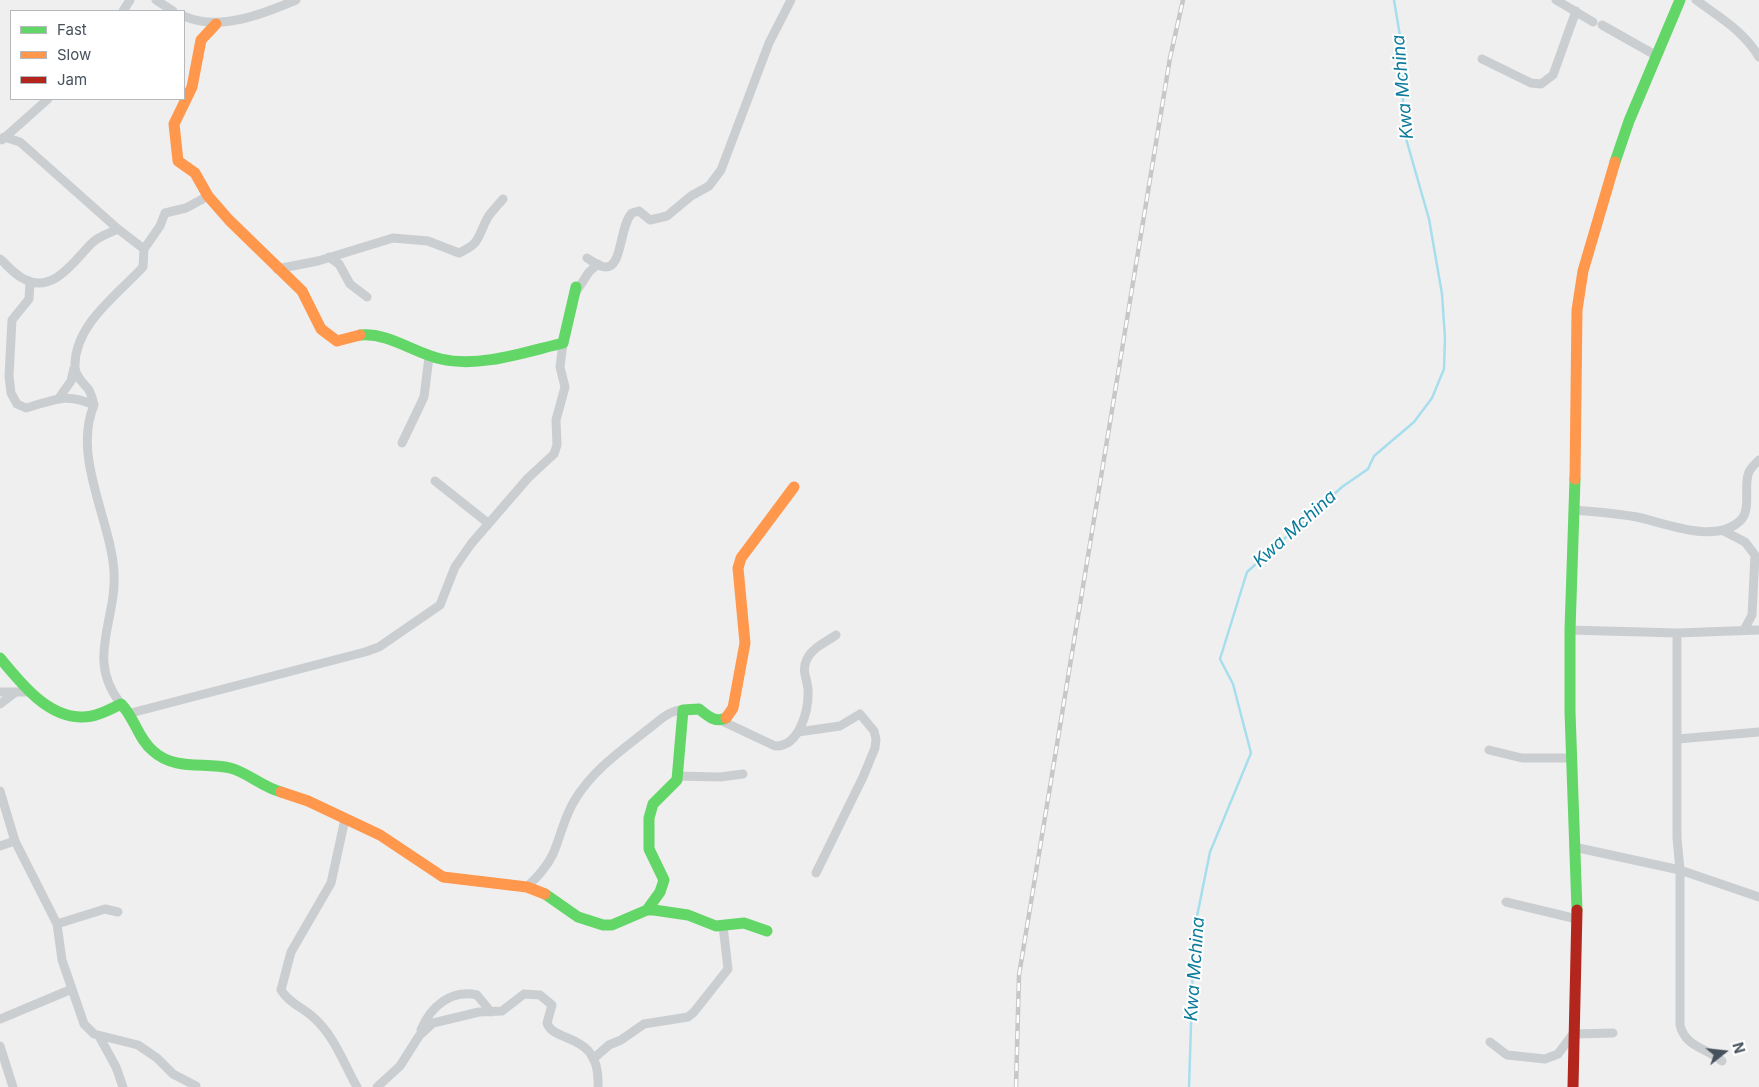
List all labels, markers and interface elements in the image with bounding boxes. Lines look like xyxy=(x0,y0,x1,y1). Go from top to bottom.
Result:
legend xyxy=(10,10,185,100)
text: Fast xyxy=(57,20,87,39)
water label: Kwa Mchina xyxy=(1388,34,1418,140)
text: Slow xyxy=(57,45,91,64)
text: Jam xyxy=(57,70,87,89)
water label: Kwa Mchina xyxy=(1249,486,1341,572)
water label: Kwa Mchina xyxy=(1181,916,1209,1022)
north arrow xyxy=(1699,1027,1749,1077)
text: N xyxy=(1729,1040,1749,1055)

